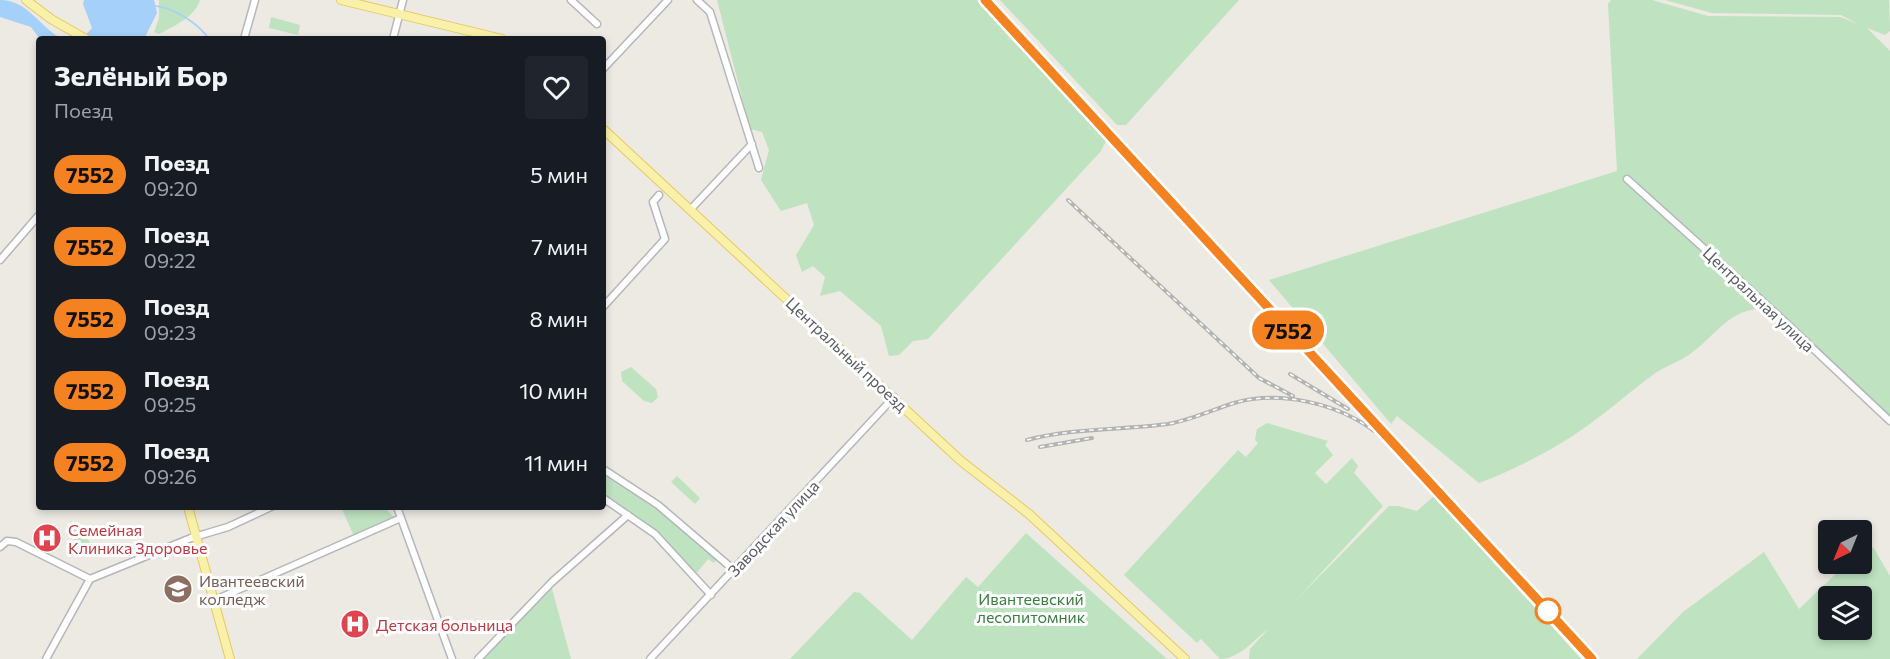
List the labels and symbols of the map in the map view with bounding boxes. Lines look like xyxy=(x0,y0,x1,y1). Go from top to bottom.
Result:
street label: Центральная улица xyxy=(1699,243,1819,355)
street label: Центральный проезд xyxy=(782,293,912,416)
line badge: 7552 xyxy=(1246,310,1330,350)
street label: Заводская улица xyxy=(724,476,822,580)
place label: Семейная Клиника Здоровье xyxy=(68,520,208,557)
north arrow xyxy=(1818,520,1872,574)
hospital icon: Семейная Клиника Здоровье xyxy=(31,522,63,554)
place label: Ивантеевский колледж xyxy=(199,571,305,608)
school or university icon: Ивантеевский колледж xyxy=(162,573,194,605)
park label: Ивантеевский лесопитомник xyxy=(977,589,1086,626)
unlabelled marker xyxy=(1535,598,1561,624)
hospital icon: Детская больница xyxy=(339,608,371,640)
place label: Детская больница xyxy=(376,615,513,634)

